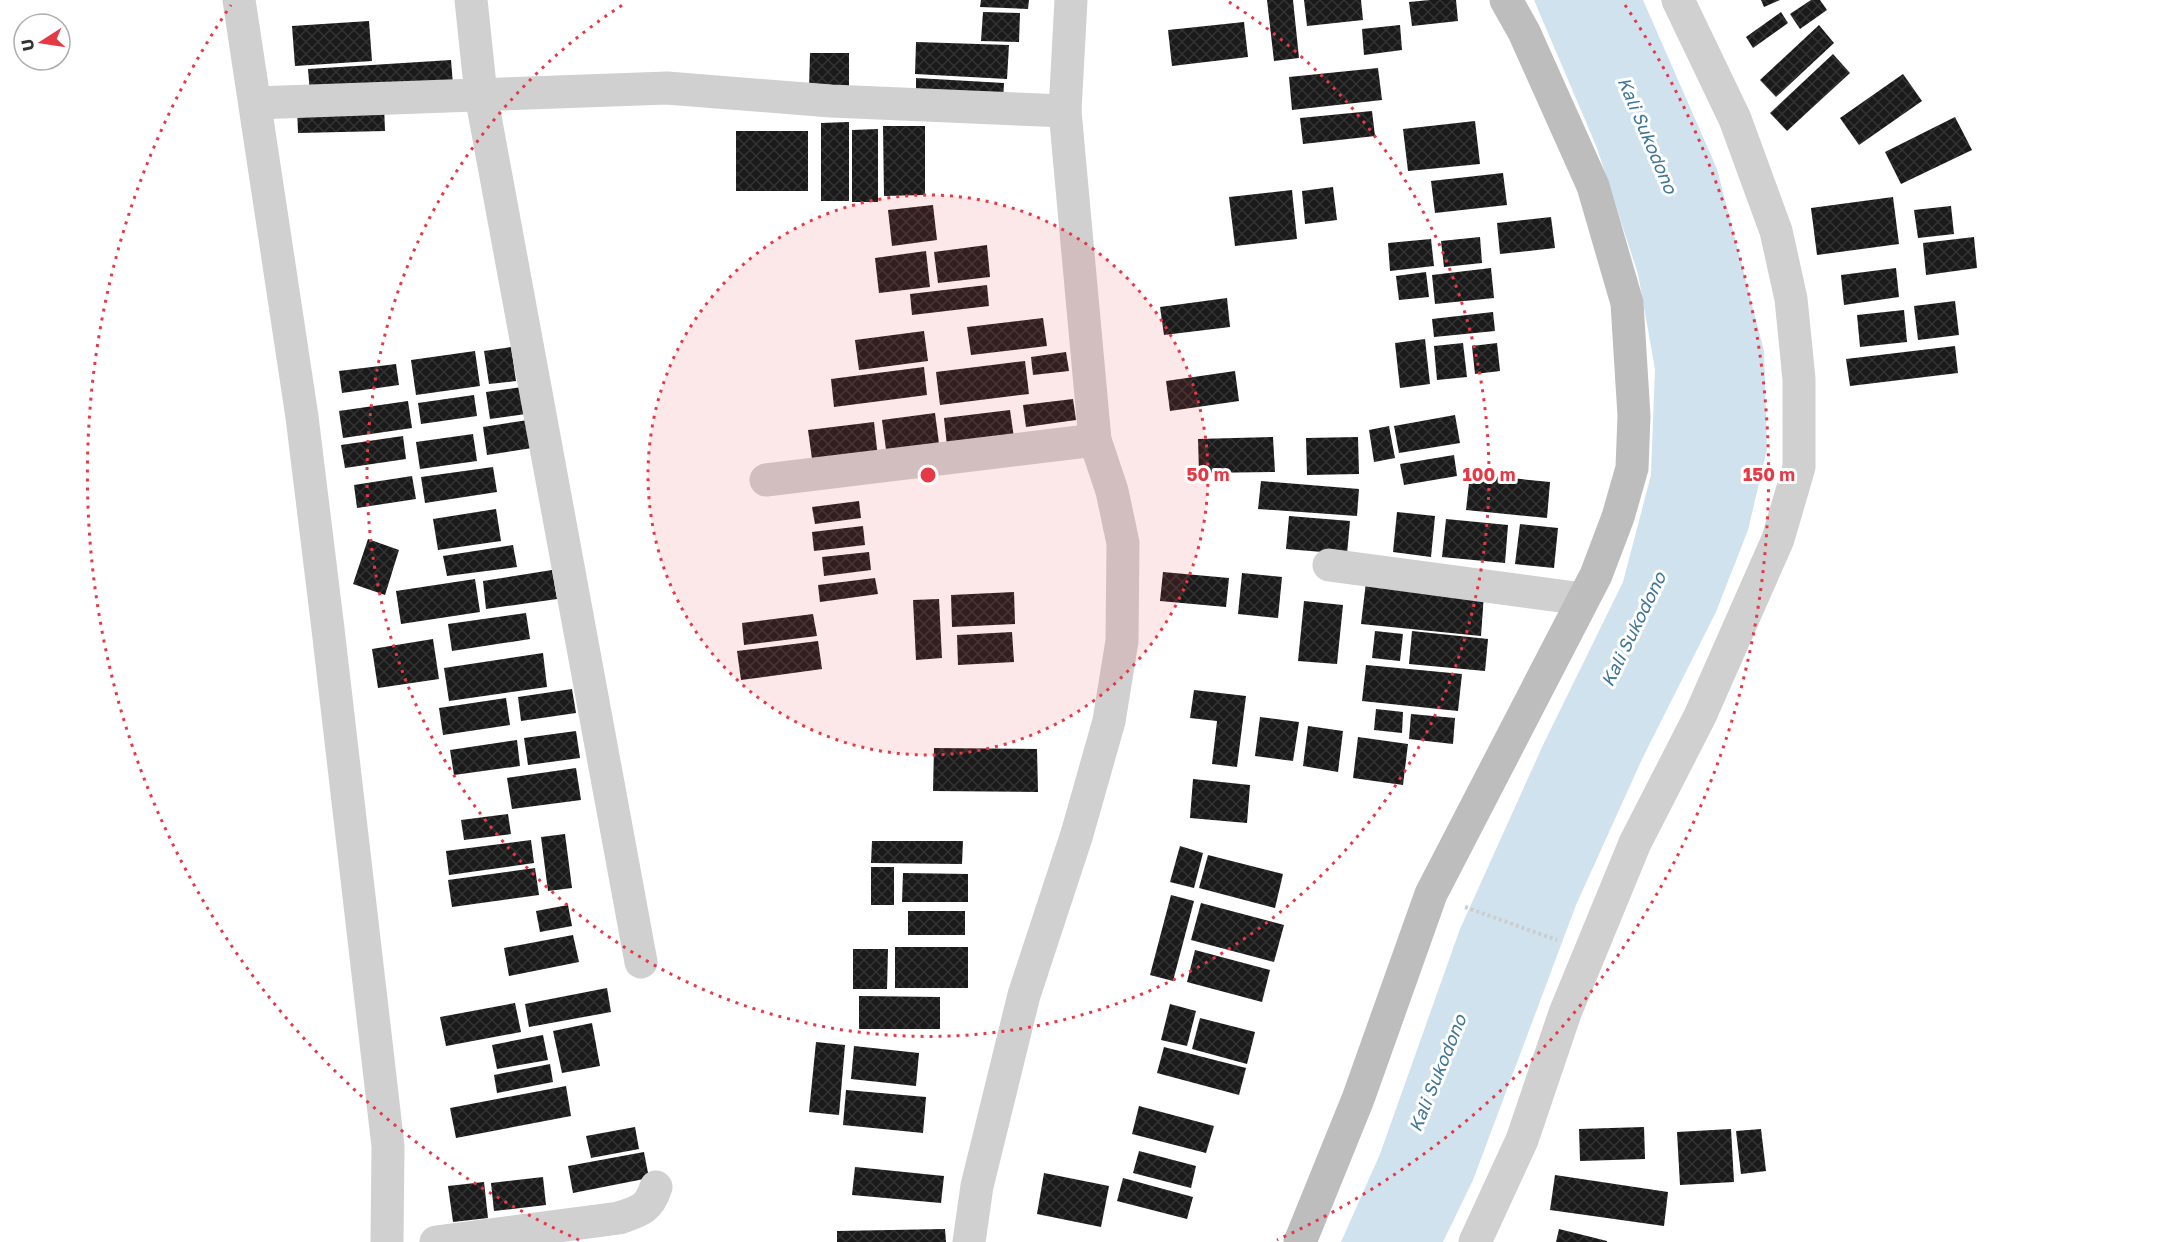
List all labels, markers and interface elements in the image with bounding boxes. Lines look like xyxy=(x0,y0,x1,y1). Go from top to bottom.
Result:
north arrow xyxy=(12,12,72,72)
text: U xyxy=(16,37,38,53)
water label: Kali Sukodono xyxy=(1614,74,1683,198)
text: 50 m xyxy=(1187,463,1229,485)
text: 100 m xyxy=(1463,463,1515,485)
text: 150 m xyxy=(1743,463,1795,485)
centre of rings xyxy=(918,465,938,485)
water label: Kali Sukodono xyxy=(1596,567,1671,690)
water label: Kali Sukodono xyxy=(1404,1010,1471,1135)

